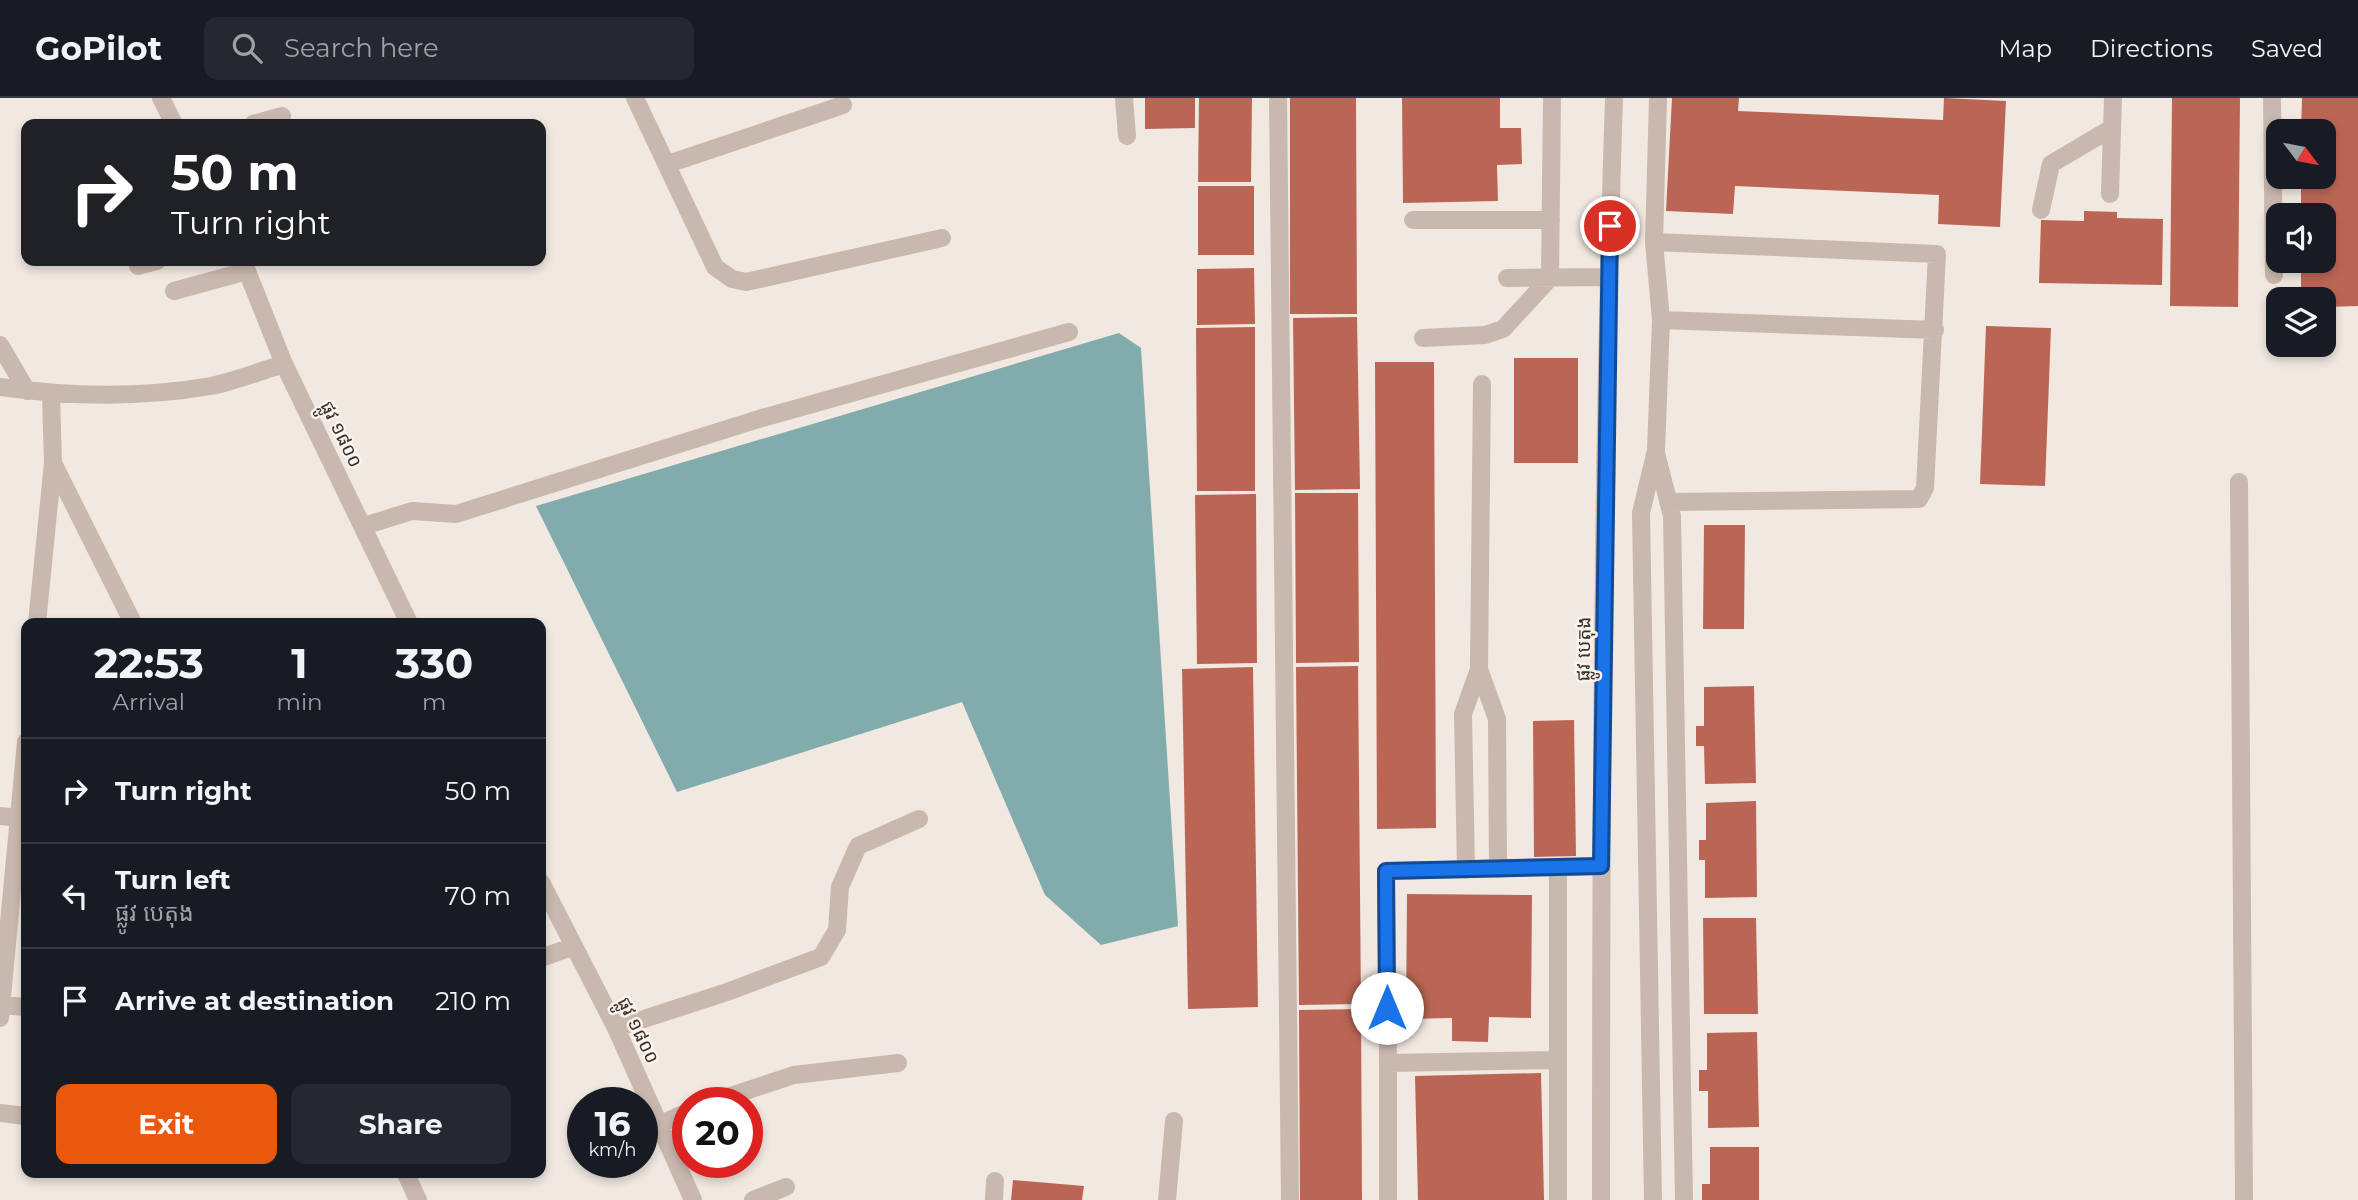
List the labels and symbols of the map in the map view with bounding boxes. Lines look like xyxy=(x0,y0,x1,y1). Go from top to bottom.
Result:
north arrow xyxy=(2266,119,2336,189)
pin xyxy=(1580,196,1640,256)
street label: ផ្លូវ ១៨០០ xyxy=(310,397,368,474)
street label: ផ្លូវ បេតុង xyxy=(1571,616,1601,682)
position arrow xyxy=(1350,971,1424,1045)
street label: ផ្លូវ ១៨០០ xyxy=(607,993,665,1070)
speed limit sign: 20 xyxy=(672,1087,763,1178)

